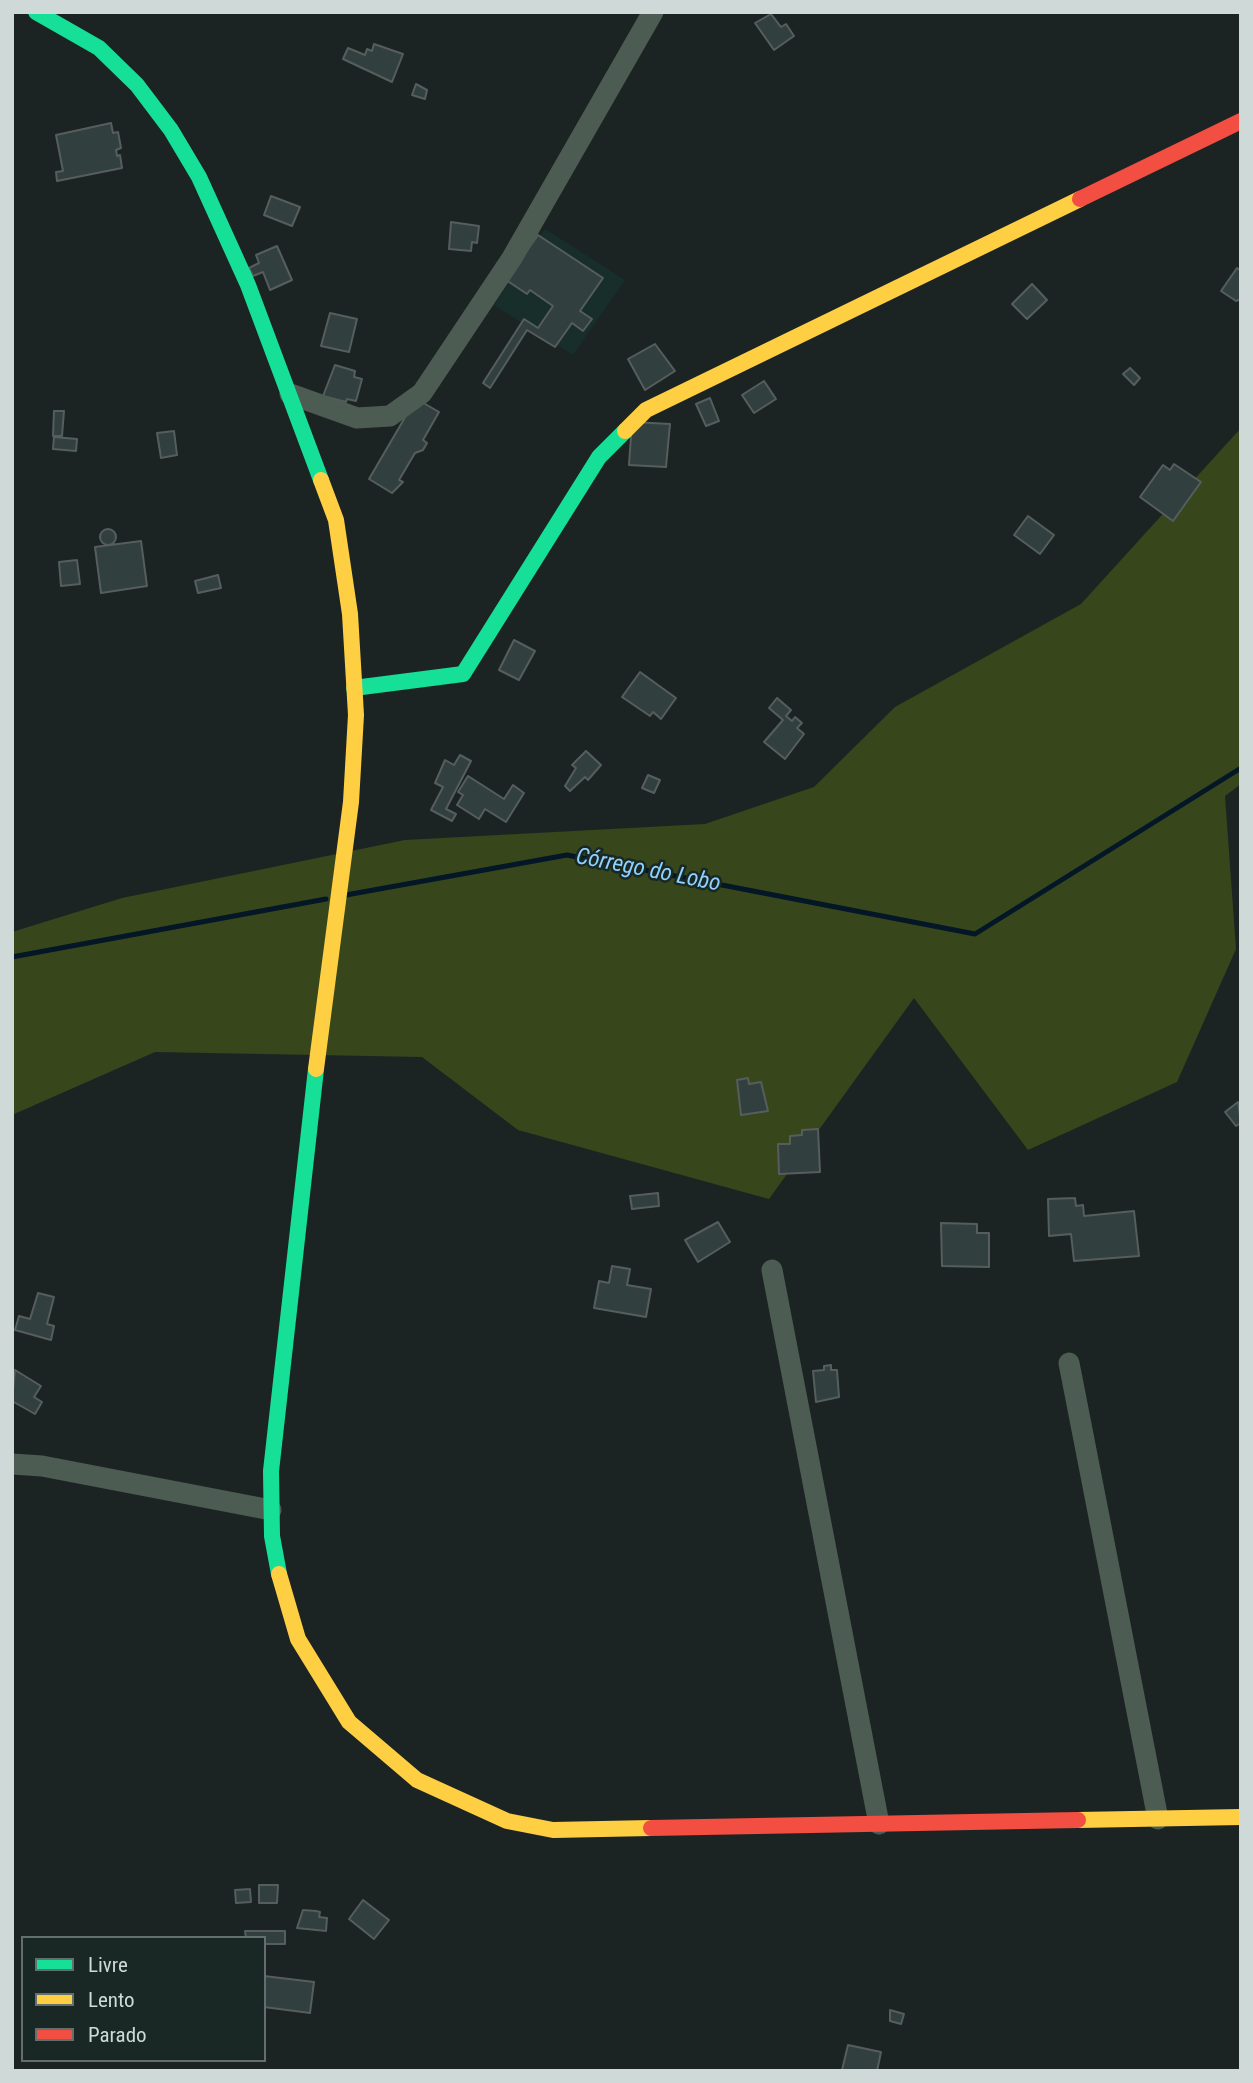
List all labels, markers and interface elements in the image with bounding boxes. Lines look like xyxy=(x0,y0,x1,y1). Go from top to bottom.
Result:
water label: Córrego do Lobo xyxy=(573,843,723,899)
legend xyxy=(21,1936,266,2062)
text: Livre xyxy=(88,1953,128,1977)
text: Lento xyxy=(88,1988,135,2012)
text: Parado xyxy=(88,2023,147,2047)

